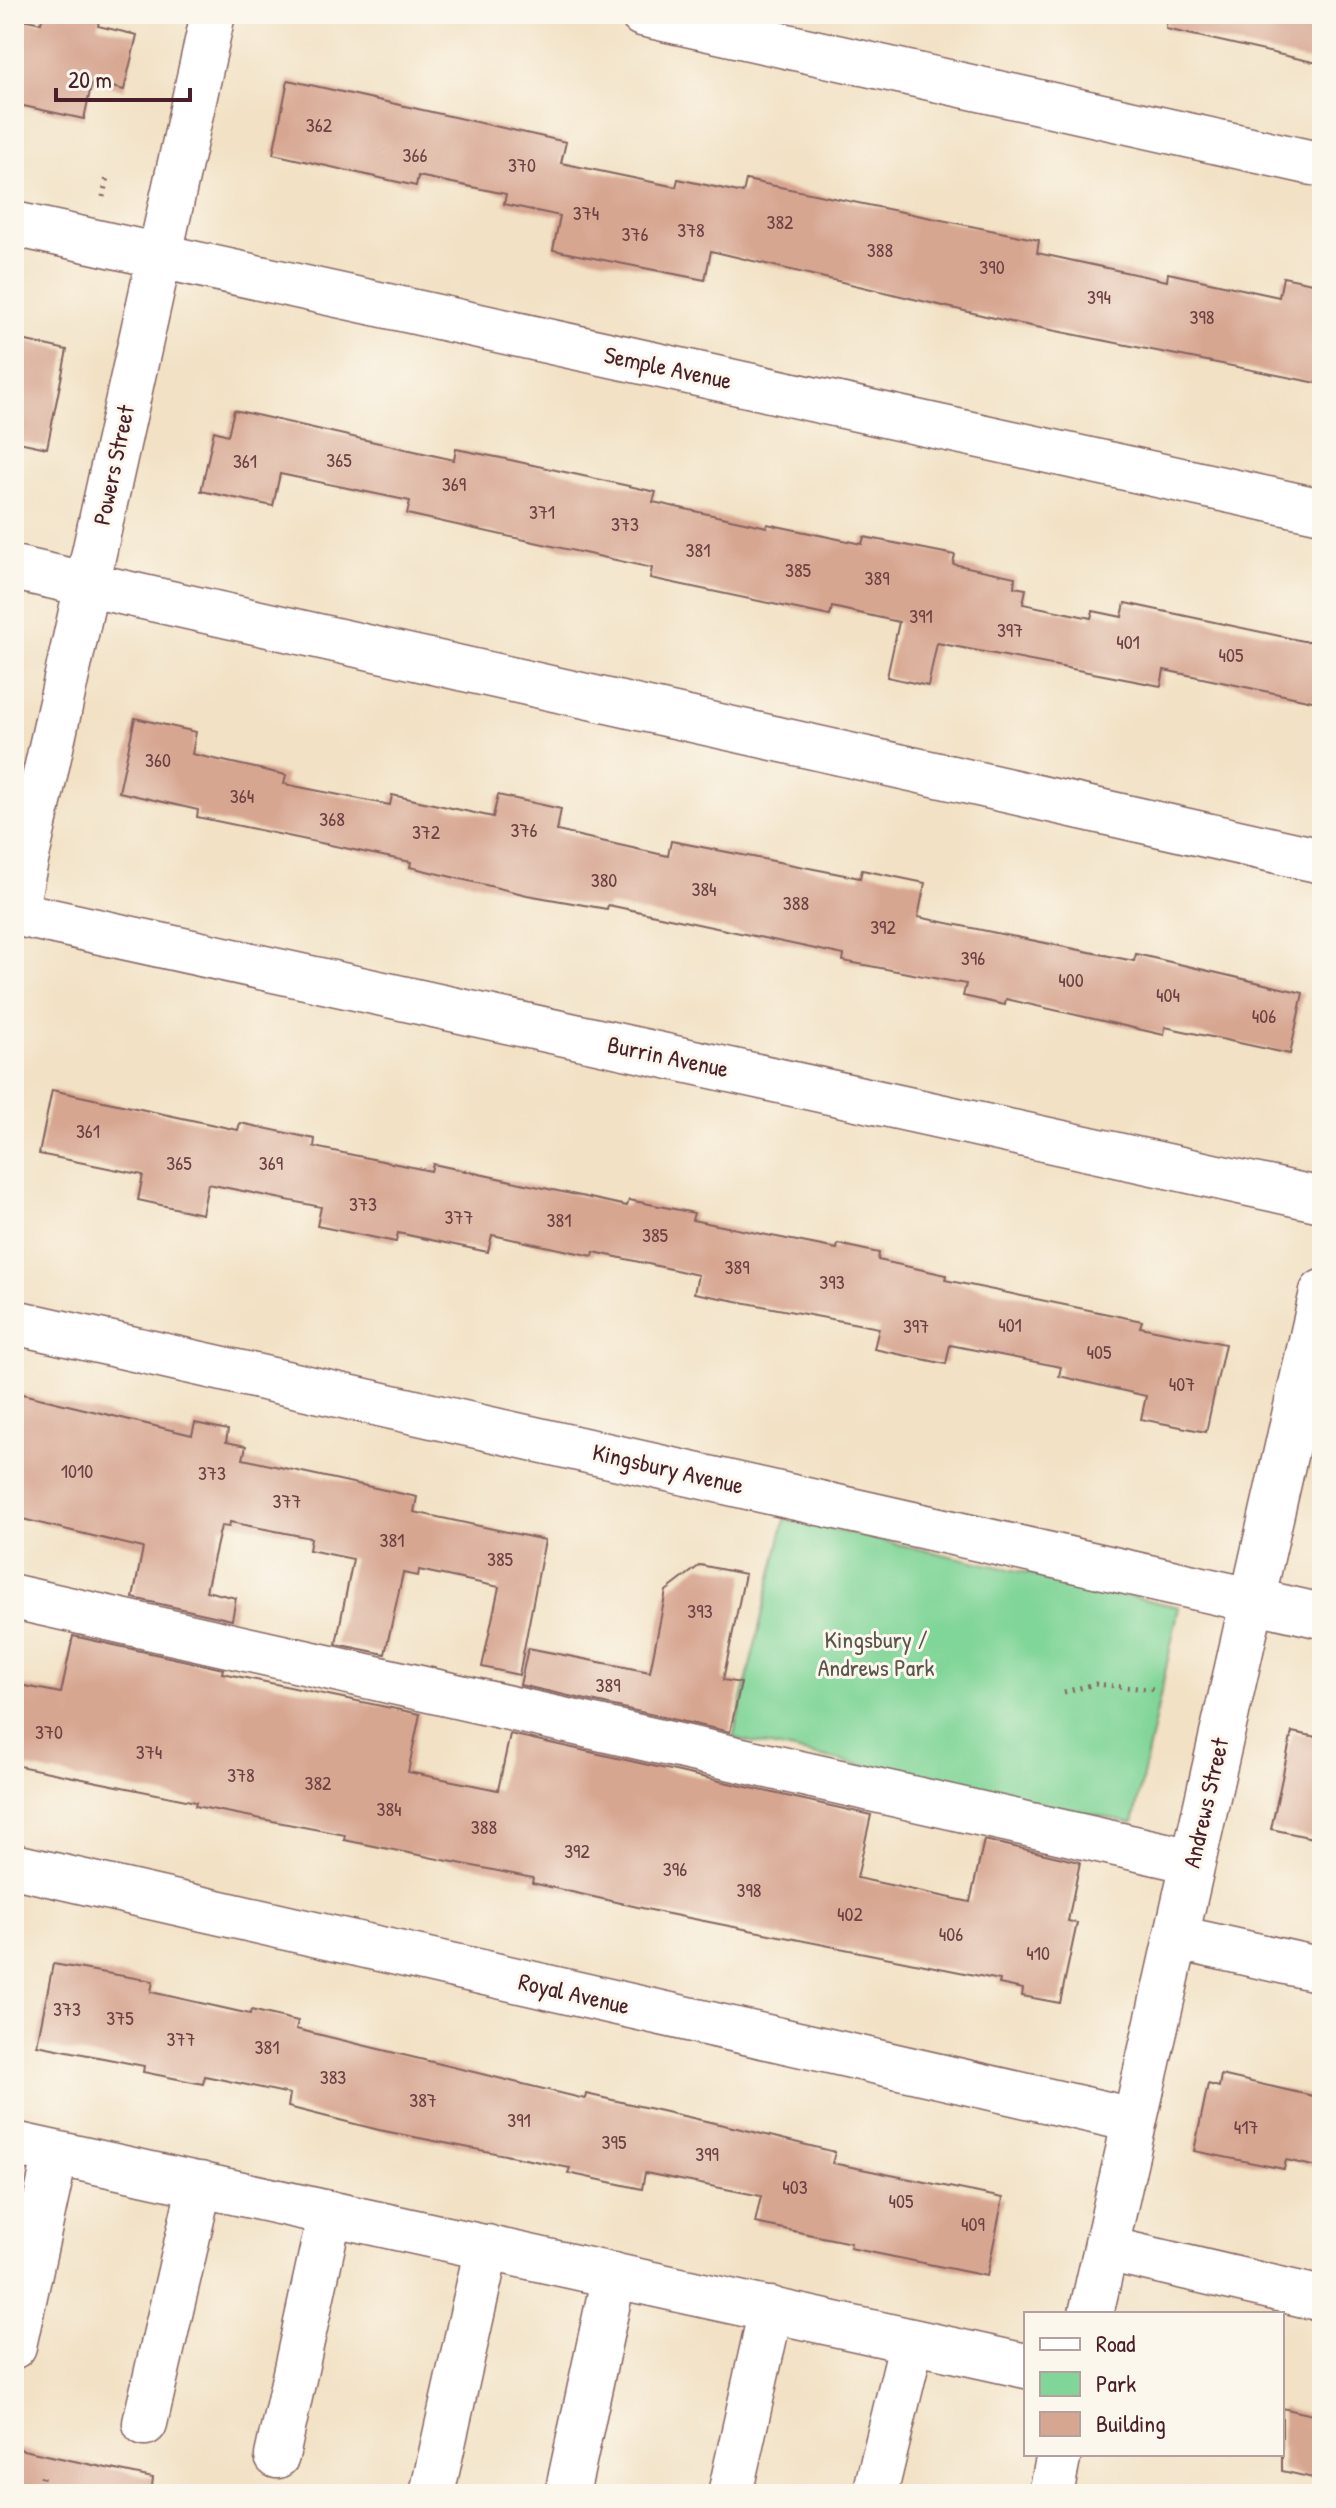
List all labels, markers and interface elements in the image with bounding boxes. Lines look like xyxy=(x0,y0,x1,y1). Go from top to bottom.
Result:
scale bar xyxy=(56,52,190,102)
text: 20 m xyxy=(68,63,112,95)
house number: 362 xyxy=(306,111,333,138)
house number: 366 xyxy=(403,141,427,168)
house number: 370 xyxy=(508,151,536,178)
house number: 374 xyxy=(573,199,599,226)
house number: 382 xyxy=(767,208,794,235)
house number: 378 xyxy=(677,216,705,243)
house number: 376 xyxy=(622,220,648,247)
house number: 388 xyxy=(867,236,893,263)
house number: 390 xyxy=(979,253,1005,280)
house number: 394 xyxy=(1087,283,1111,310)
house number: 398 xyxy=(1190,303,1214,330)
street label: Semple Avenue xyxy=(602,338,735,396)
street label: Powers Street xyxy=(85,401,141,528)
house number: 365 xyxy=(326,446,352,473)
house number: 361 xyxy=(233,447,257,474)
house number: 369 xyxy=(442,470,466,497)
house number: 371 xyxy=(529,498,555,525)
house number: 373 xyxy=(611,510,639,537)
house number: 381 xyxy=(686,536,710,563)
house number: 385 xyxy=(785,556,812,583)
house number: 389 xyxy=(865,564,889,591)
house number: 391 xyxy=(909,602,933,629)
house number: 397 xyxy=(997,616,1023,643)
house number: 401 xyxy=(1116,628,1140,655)
house number: 405 xyxy=(1219,641,1244,668)
house number: 360 xyxy=(145,746,171,773)
house number: 364 xyxy=(230,782,254,809)
house number: 368 xyxy=(319,805,345,832)
house number: 376 xyxy=(511,816,537,843)
house number: 372 xyxy=(412,818,441,845)
house number: 380 xyxy=(591,866,617,893)
house number: 384 xyxy=(691,875,717,902)
house number: 388 xyxy=(783,889,809,916)
house number: 392 xyxy=(870,913,896,940)
house number: 396 xyxy=(961,944,985,971)
house number: 400 xyxy=(1058,966,1084,993)
house number: 404 xyxy=(1156,981,1180,1008)
house number: 406 xyxy=(1252,1002,1276,1029)
street label: Burrin Avenue xyxy=(605,1028,732,1085)
house number: 361 xyxy=(76,1117,100,1144)
house number: 365 xyxy=(166,1149,192,1176)
house number: 369 xyxy=(259,1149,283,1176)
house number: 373 xyxy=(349,1190,377,1217)
house number: 377 xyxy=(445,1203,473,1230)
house number: 381 xyxy=(547,1206,571,1233)
house number: 385 xyxy=(642,1221,669,1248)
house number: 389 xyxy=(725,1253,749,1280)
house number: 393 xyxy=(819,1268,845,1295)
house number: 401 xyxy=(998,1311,1022,1338)
house number: 397 xyxy=(903,1312,929,1339)
house number: 405 xyxy=(1087,1338,1112,1365)
house number: 407 xyxy=(1169,1370,1195,1397)
street label: Kingsbury Avenue xyxy=(590,1435,747,1501)
house number: 1010 xyxy=(61,1457,93,1484)
house number: 373 xyxy=(198,1459,226,1486)
house number: 377 xyxy=(273,1487,301,1514)
house number: 381 xyxy=(380,1526,404,1553)
house number: 385 xyxy=(487,1545,514,1572)
house number: 393 xyxy=(687,1597,713,1624)
park label: Kingsbury / Andrews Park xyxy=(818,1623,934,1683)
house number: 389 xyxy=(596,1671,620,1698)
house number: 370 xyxy=(35,1718,63,1745)
street label: Andrews Street xyxy=(1175,1734,1236,1871)
house number: 374 xyxy=(136,1738,162,1765)
house number: 378 xyxy=(227,1761,255,1788)
house number: 382 xyxy=(305,1769,332,1796)
house number: 384 xyxy=(376,1795,402,1822)
house number: 388 xyxy=(471,1813,497,1840)
house number: 392 xyxy=(564,1837,590,1864)
house number: 396 xyxy=(663,1855,687,1882)
house number: 398 xyxy=(737,1876,761,1903)
house number: 402 xyxy=(837,1900,864,1927)
house number: 406 xyxy=(939,1920,963,1947)
house number: 410 xyxy=(1026,1939,1050,1966)
street label: Royal Avenue xyxy=(516,1965,633,2021)
house number: 373 xyxy=(53,1995,81,2022)
house number: 375 xyxy=(106,2004,134,2031)
house number: 377 xyxy=(167,2025,195,2052)
house number: 381 xyxy=(255,2033,279,2060)
house number: 383 xyxy=(320,2063,346,2090)
house number: 387 xyxy=(409,2086,437,2113)
house number: 391 xyxy=(507,2106,531,2133)
house number: 417 xyxy=(1234,2113,1258,2140)
house number: 395 xyxy=(602,2128,627,2155)
house number: 399 xyxy=(695,2140,719,2167)
house number: 403 xyxy=(782,2173,808,2200)
house number: 405 xyxy=(889,2187,914,2214)
house number: 409 xyxy=(961,2210,985,2237)
legend xyxy=(1024,2312,1284,2456)
text: Road xyxy=(1096,2327,1135,2359)
text: Park xyxy=(1096,2367,1136,2399)
text: Building xyxy=(1096,2407,1166,2439)

